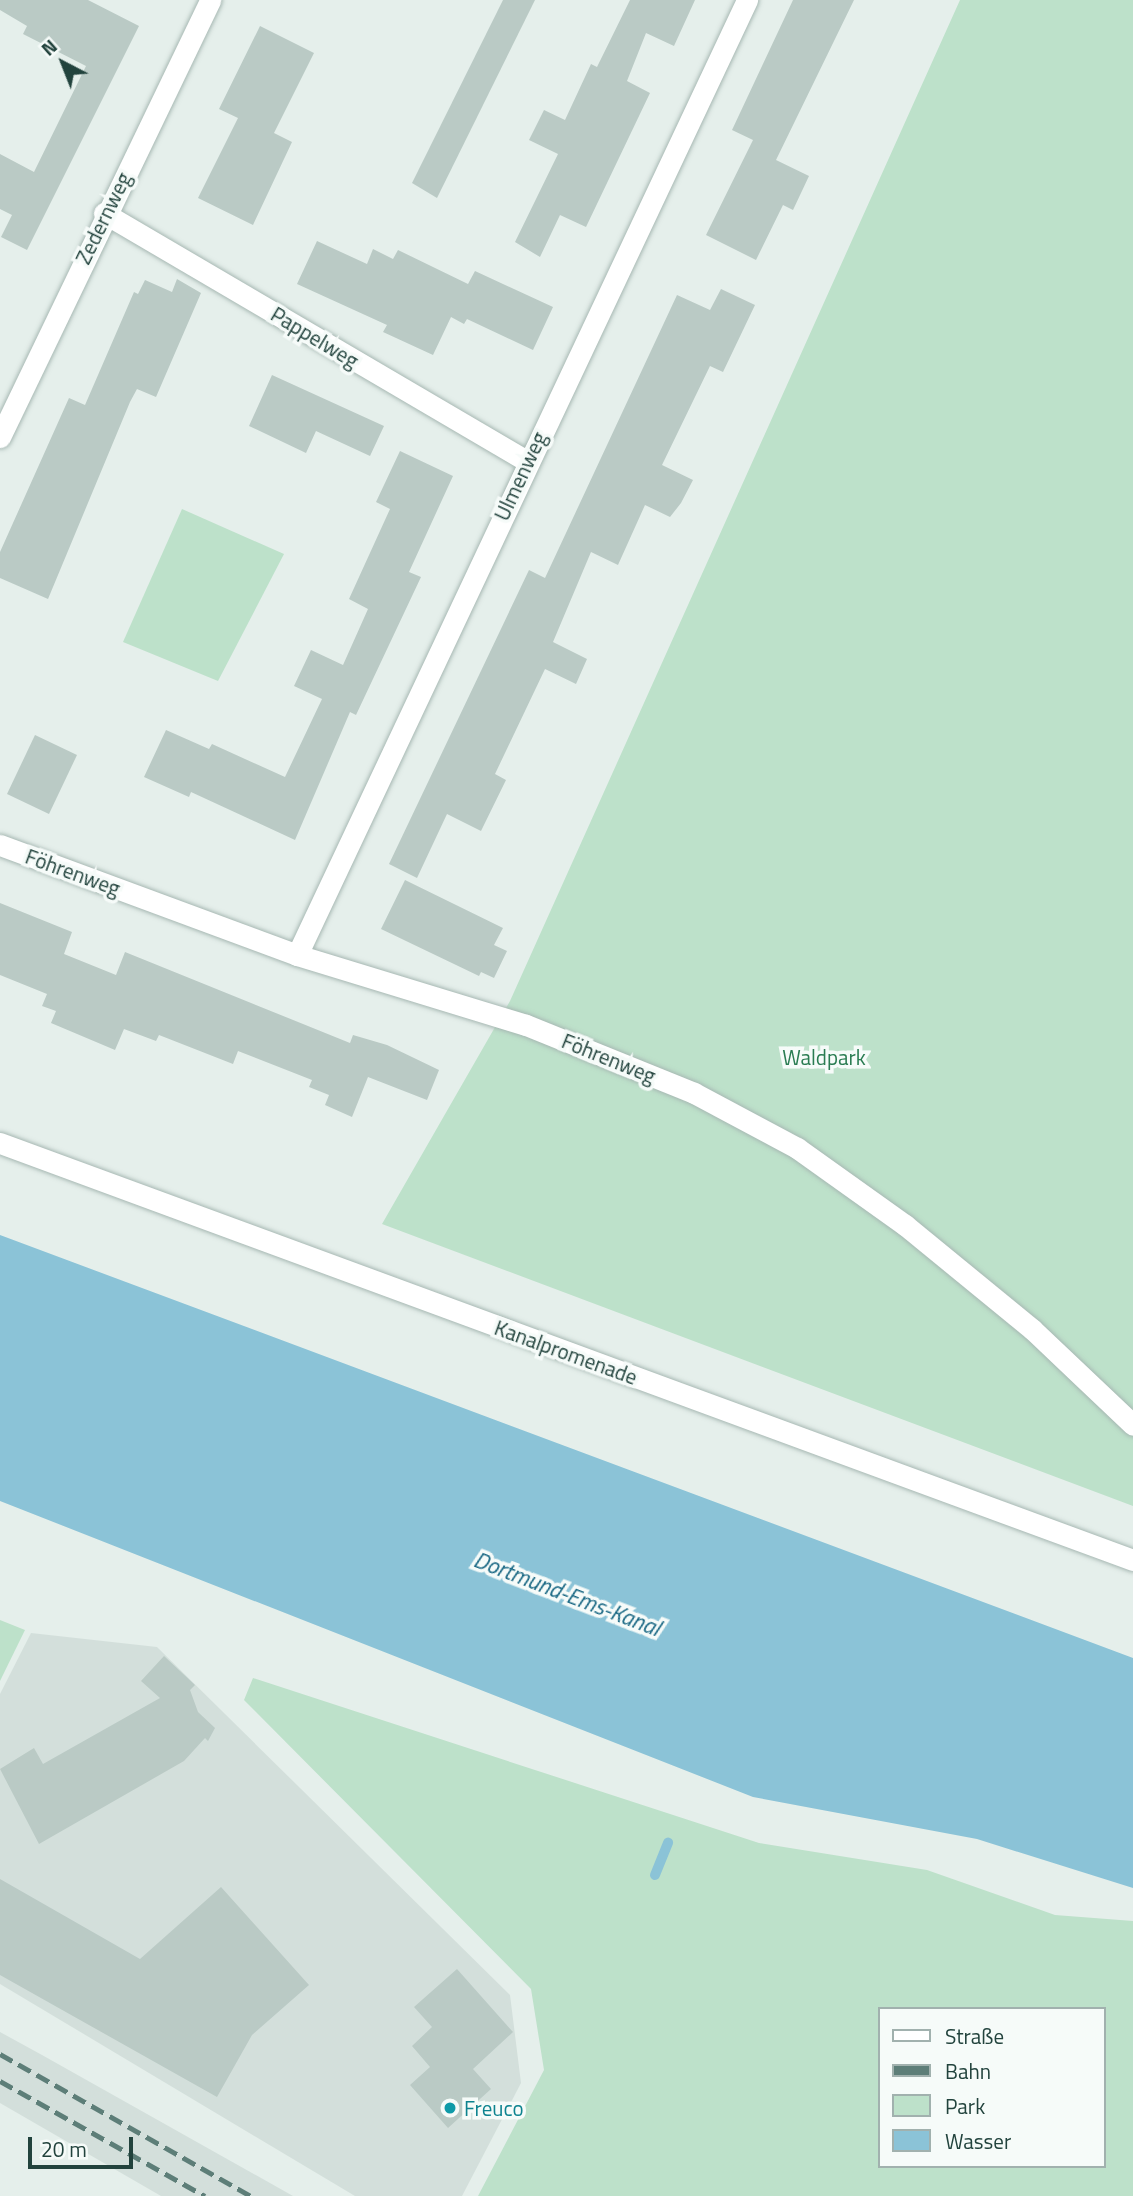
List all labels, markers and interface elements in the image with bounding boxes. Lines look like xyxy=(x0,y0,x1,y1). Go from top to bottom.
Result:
north arrow xyxy=(28,28,98,98)
text: N xyxy=(34,32,63,62)
street label: Zedernweg xyxy=(70,168,136,268)
street label: Pappelweg xyxy=(267,301,363,373)
street label: Ulmenweg xyxy=(489,428,551,524)
street label: Föhrenweg xyxy=(22,843,124,901)
street label: Föhrenweg xyxy=(558,1028,660,1088)
park label: Waldpark xyxy=(782,1044,866,1070)
street label: Kanalpromenade xyxy=(491,1315,641,1389)
water label: Dortmund-Ems-Kanal xyxy=(470,1546,664,1642)
legend xyxy=(878,2007,1105,2168)
text: Straße xyxy=(945,2020,1004,2052)
text: Bahn xyxy=(945,2055,991,2087)
text: Park xyxy=(945,2090,985,2122)
place label: Freuco xyxy=(464,2095,524,2121)
marker: Freuco xyxy=(442,2100,458,2116)
scale bar xyxy=(32,2122,136,2166)
text: Wasser xyxy=(945,2125,1011,2157)
text: 20 m xyxy=(41,2133,87,2165)

